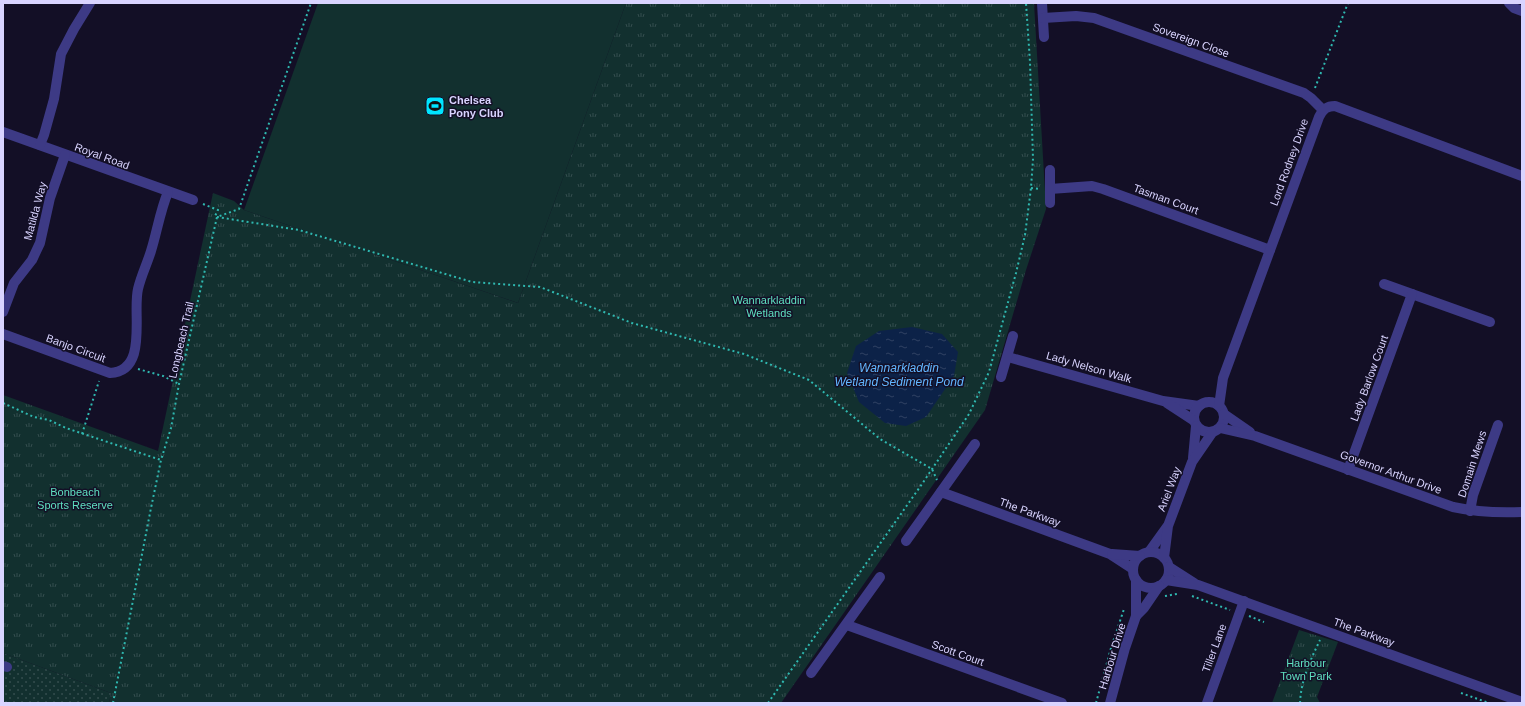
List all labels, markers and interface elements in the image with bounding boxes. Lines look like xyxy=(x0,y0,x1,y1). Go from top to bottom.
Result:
street label: Sovereign Close xyxy=(1151,21,1231,59)
place label: Chelsea Pony Club xyxy=(449,94,504,119)
sports icon: Chelsea Pony Club xyxy=(424,95,446,117)
street label: Lord Rodney Drive xyxy=(1268,117,1310,207)
street label: Royal Road xyxy=(73,141,131,171)
street label: Matilda Way xyxy=(21,180,49,242)
street label: Tasman Court xyxy=(1132,182,1200,216)
park label: Wannarkladdin Wetlands xyxy=(733,294,805,319)
street label: Longbeach Trail xyxy=(166,301,196,379)
street label: Banjo Circuit xyxy=(45,332,107,364)
street label: Lady Barlow Court xyxy=(1348,333,1390,423)
street label: Lady Nelson Walk xyxy=(1045,349,1134,385)
water label: Wannarkladdin Wetland Sediment Pond xyxy=(834,361,964,389)
street label: Domain Mews xyxy=(1456,429,1489,499)
street label: Governor Arthur Drive xyxy=(1339,448,1443,496)
street label: Ariel Way xyxy=(1155,465,1183,513)
park label: Bonbeach Sports Reserve xyxy=(37,486,113,511)
street label: The Parkway xyxy=(998,495,1063,529)
street label: The Parkway xyxy=(1332,615,1397,649)
street label: Harbour Drive xyxy=(1096,622,1128,690)
street label: Tiller Lane xyxy=(1200,622,1228,674)
street label: Scott Court xyxy=(930,638,986,668)
park label: Harbour Town Park xyxy=(1280,657,1332,682)

